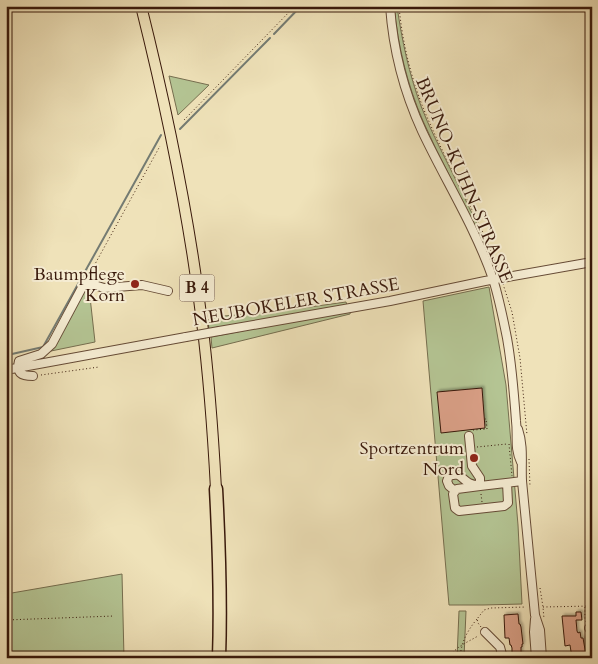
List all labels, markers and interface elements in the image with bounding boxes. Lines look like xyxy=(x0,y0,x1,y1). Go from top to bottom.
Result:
street label: BRUNO-KUHN-STRASSE xyxy=(409,73,519,287)
place label: Baumpflege Korn xyxy=(34,262,126,308)
street label: NEUBOKELER STRASSE xyxy=(191,272,401,332)
road number: B 4 xyxy=(180,274,214,302)
marker: Baumpflege Korn xyxy=(129,278,141,290)
place label: Sportzentrum Nord xyxy=(360,436,465,482)
marker: Sportzentrum Nord xyxy=(468,452,480,464)

